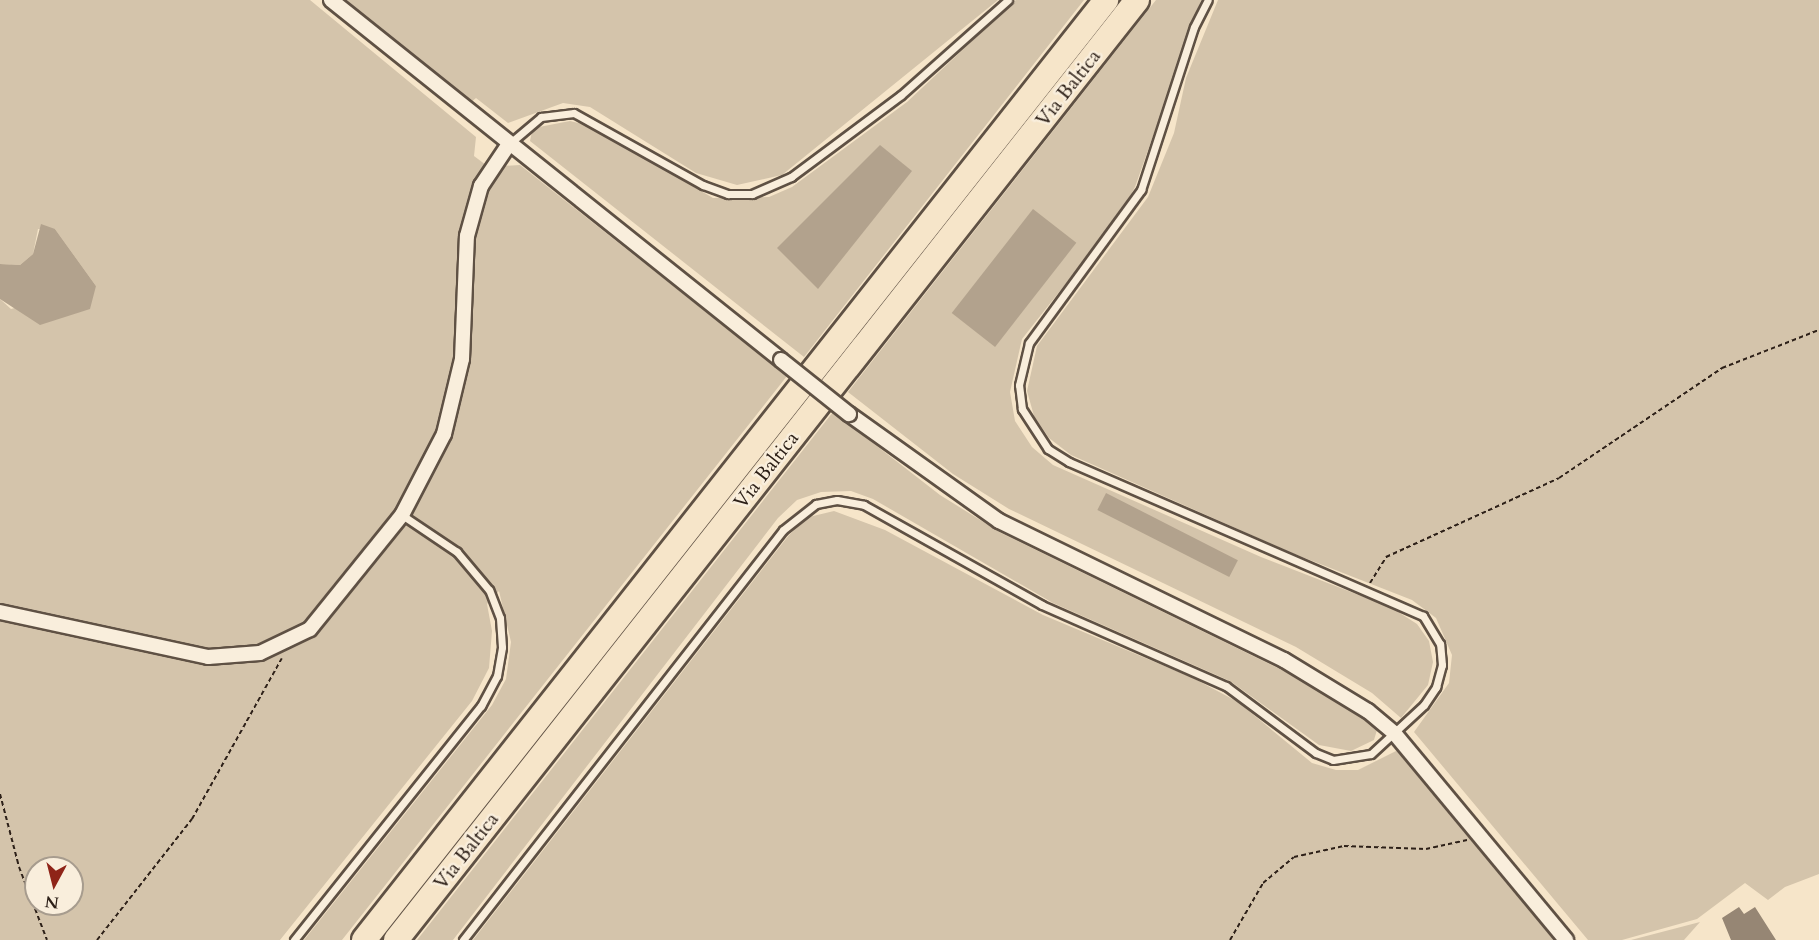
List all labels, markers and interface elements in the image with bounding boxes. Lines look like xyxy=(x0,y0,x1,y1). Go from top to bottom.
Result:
street label: Via Baltica xyxy=(1030,45,1106,131)
street label: Via Baltica xyxy=(728,427,804,513)
street label: Via Baltica xyxy=(428,808,504,894)
north arrow xyxy=(24,856,84,916)
text: N xyxy=(44,890,60,914)

